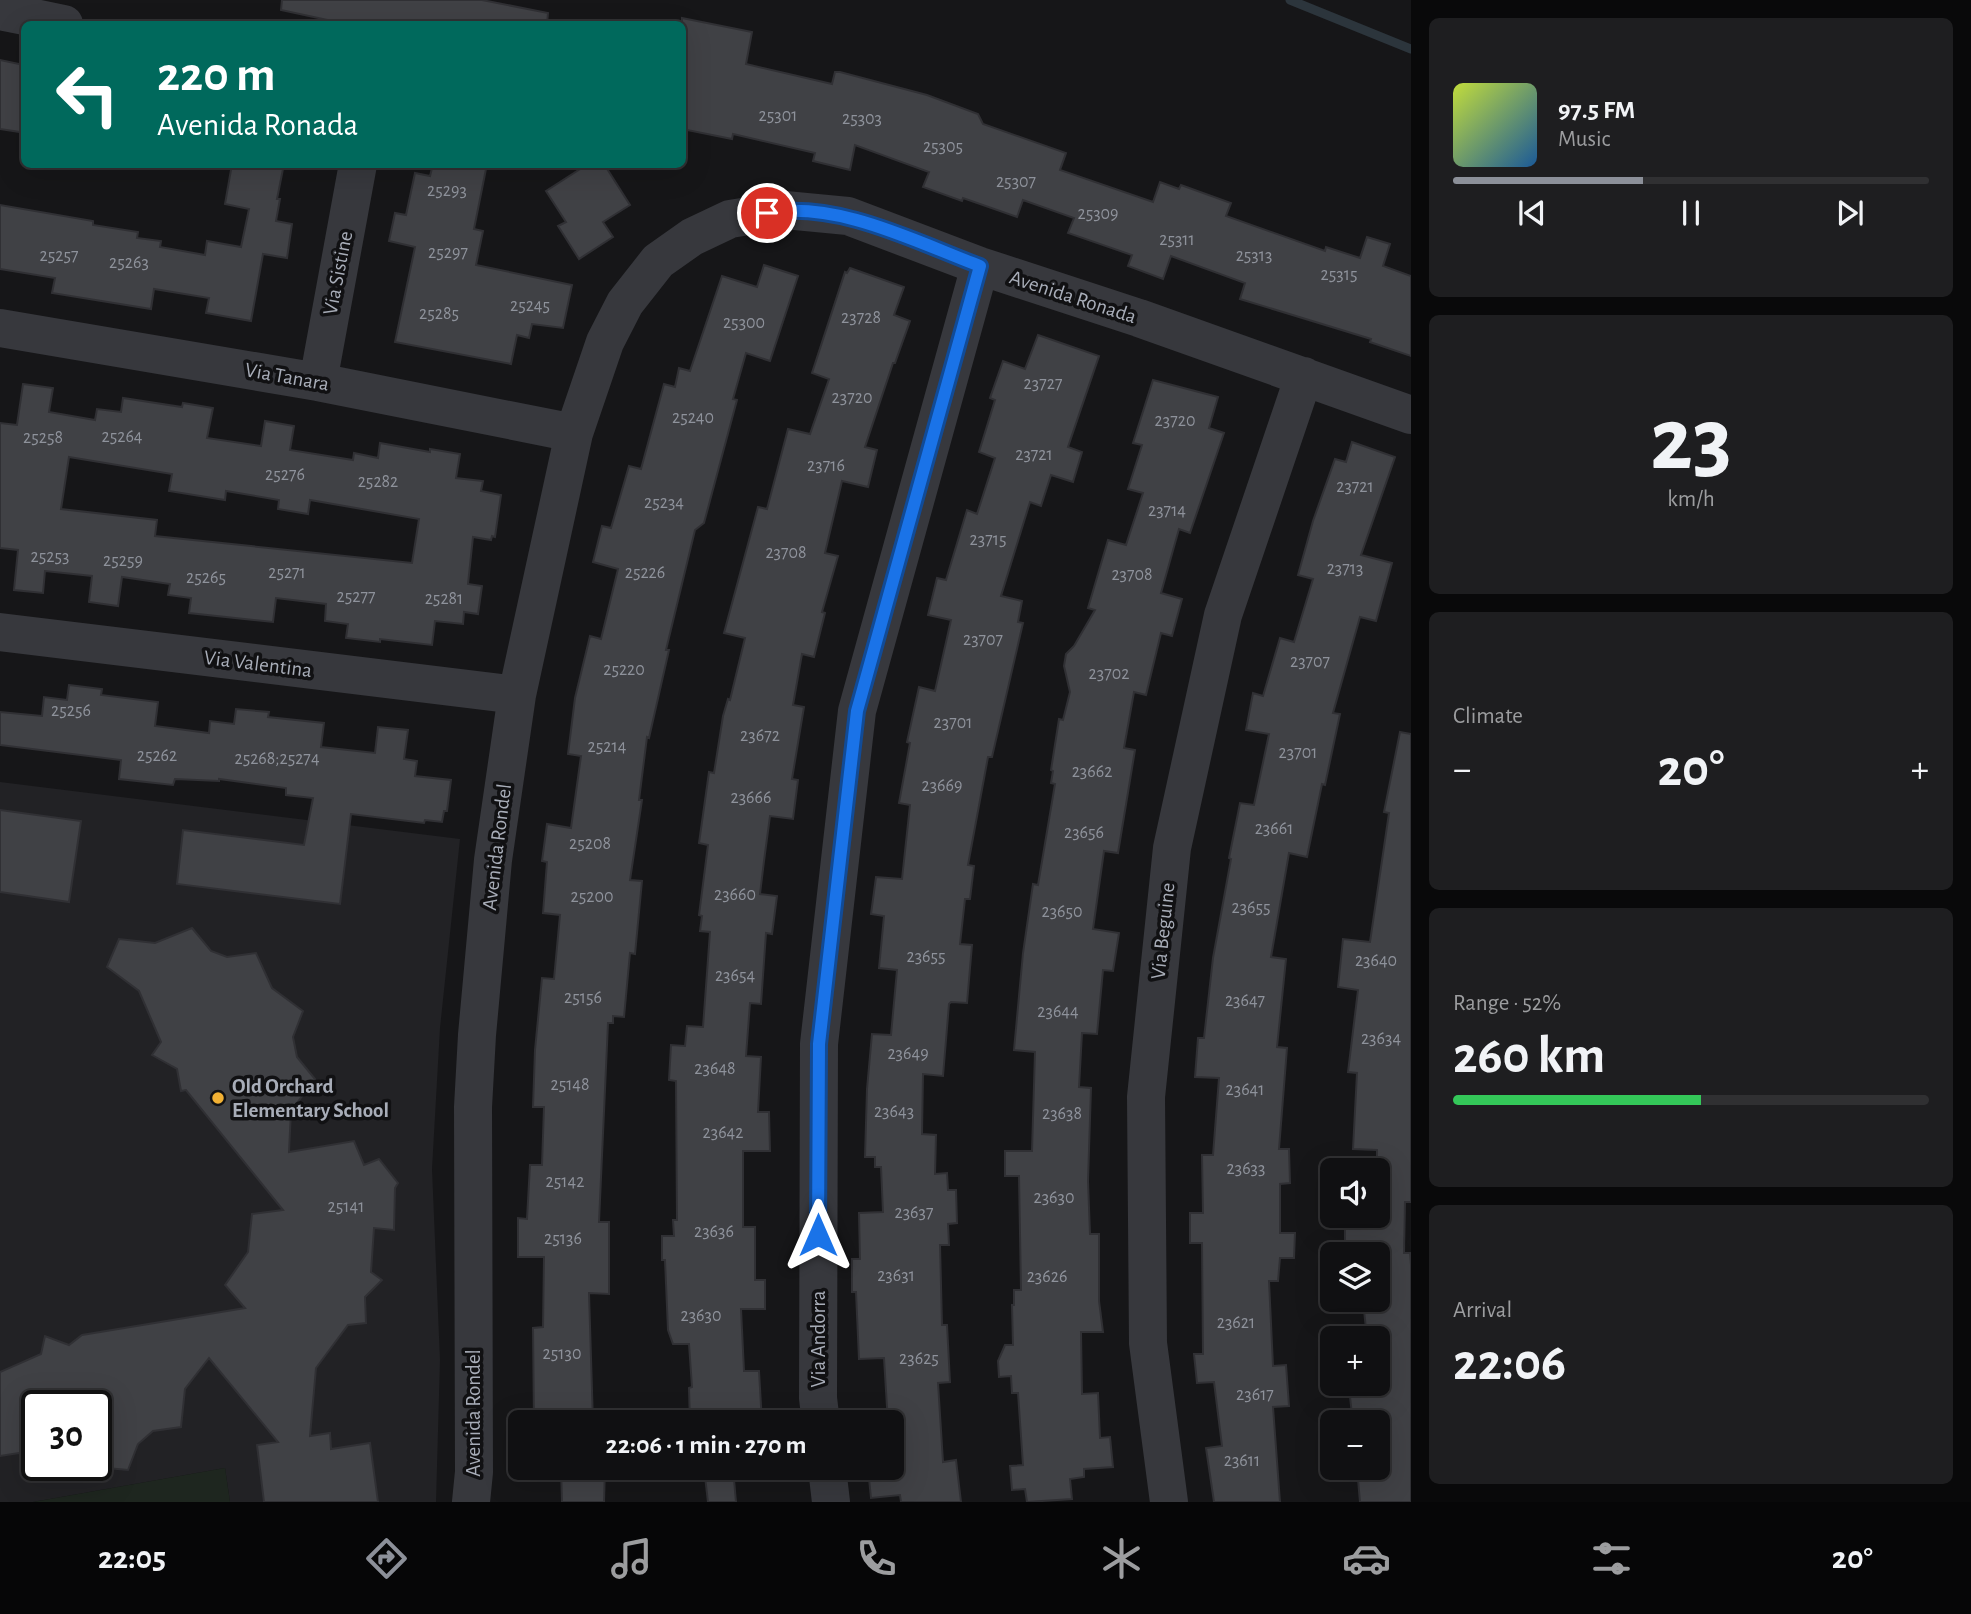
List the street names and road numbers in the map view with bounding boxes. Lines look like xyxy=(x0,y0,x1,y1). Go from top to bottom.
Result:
street label: Via Sistine xyxy=(320,229,356,317)
street label: Avenida Ronada xyxy=(1007,267,1139,327)
street label: Via Tanara xyxy=(243,359,331,395)
street label: Via Valentina xyxy=(203,647,313,681)
street label: Avenida Rondel xyxy=(479,782,515,912)
street label: Via Beguine xyxy=(1147,882,1179,980)
street label: Via Andorra xyxy=(808,1290,829,1387)
street label: Avenida Rondel xyxy=(463,1349,484,1477)

